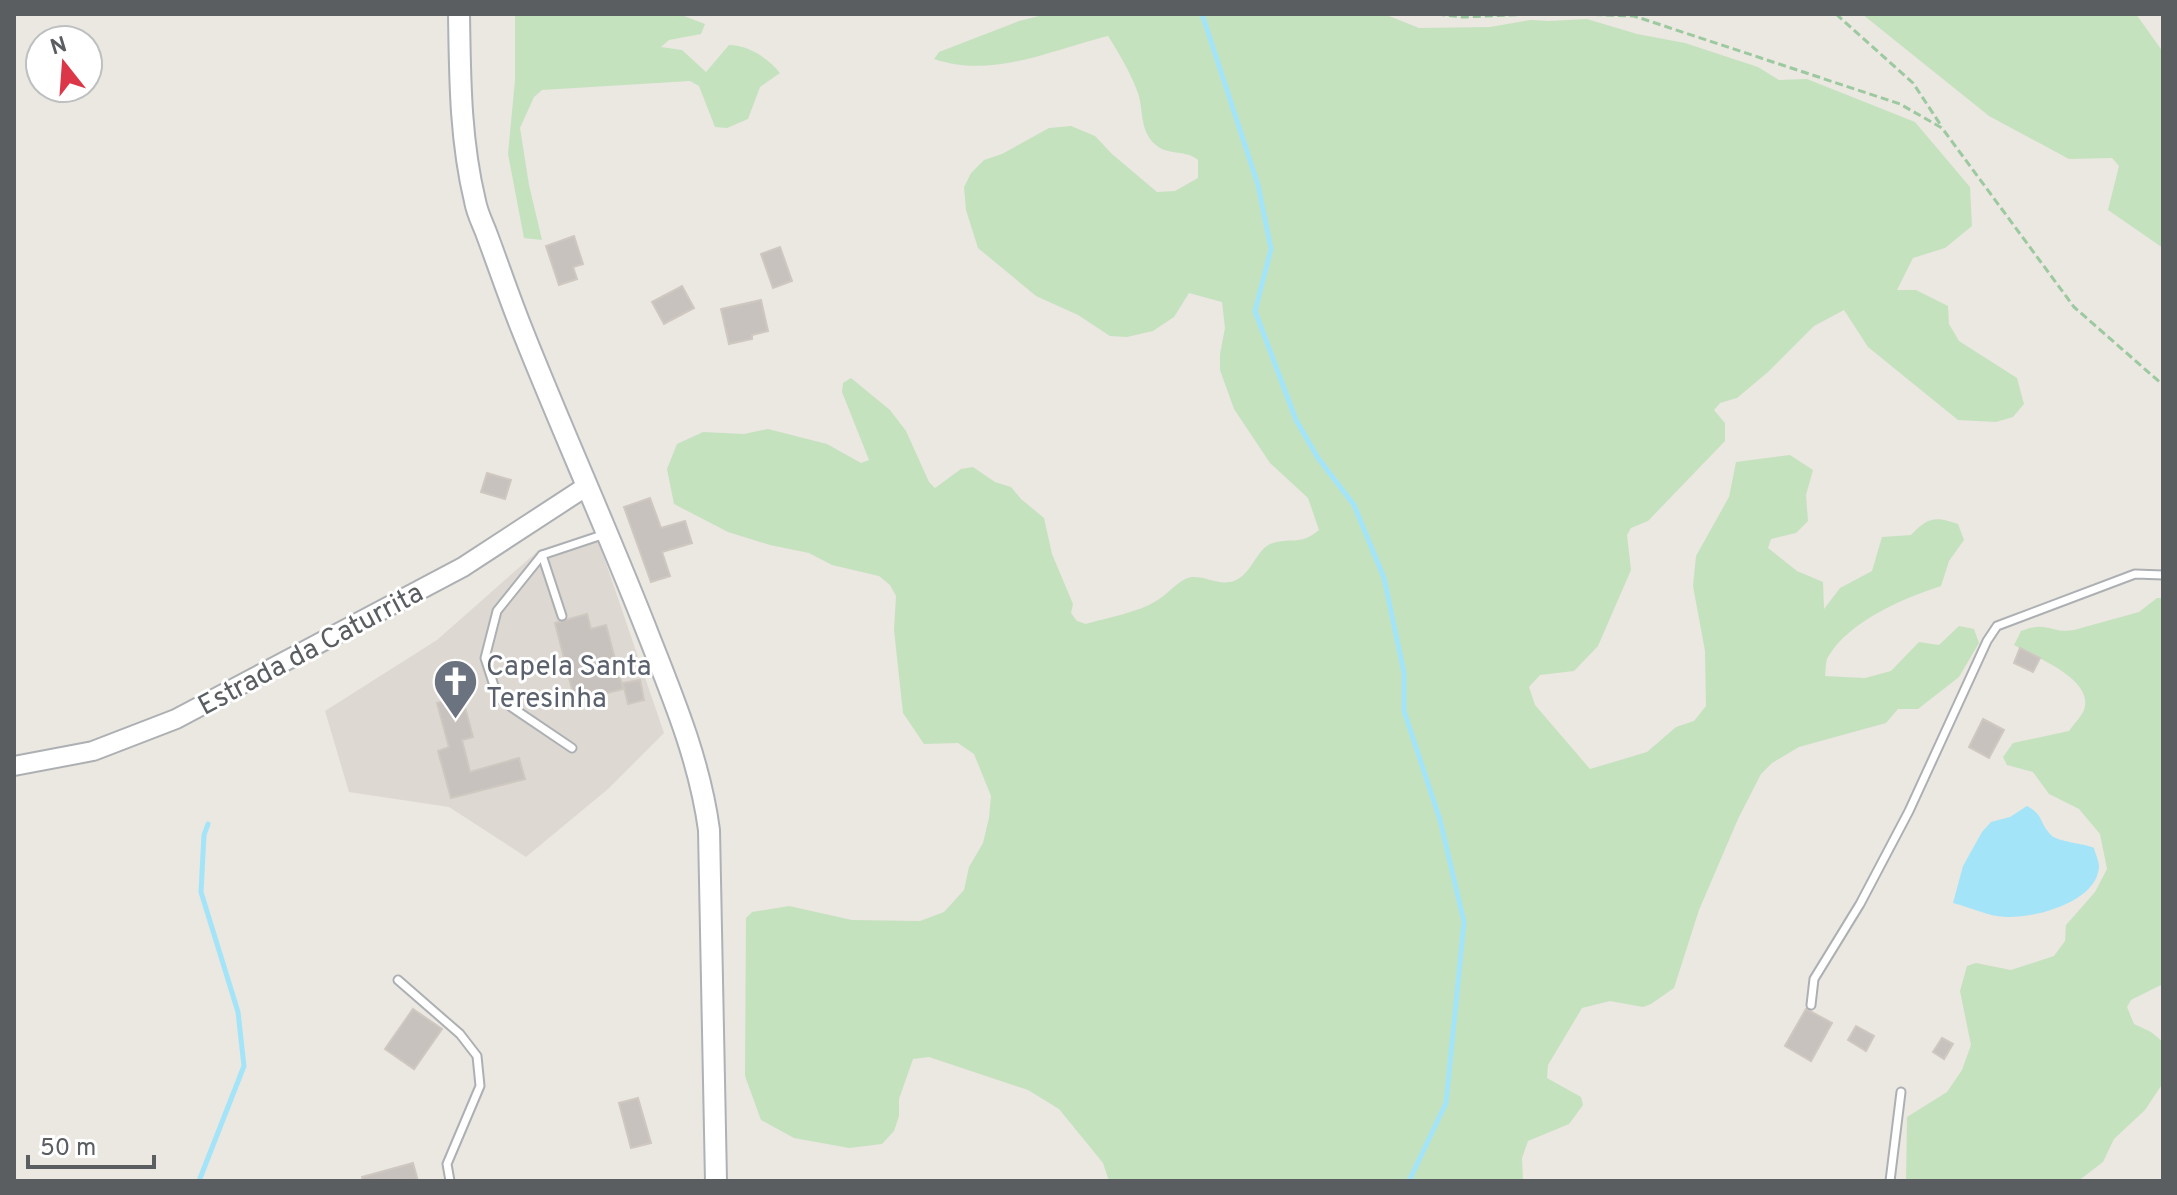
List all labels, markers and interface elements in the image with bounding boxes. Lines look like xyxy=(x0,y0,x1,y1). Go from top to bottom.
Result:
north arrow xyxy=(24,24,104,104)
text: N xyxy=(47,32,70,62)
street label: Estrada da Caturrita xyxy=(193,576,430,725)
place label: Capela Santa Teresinha xyxy=(486,650,651,718)
church icon: Capela Santa Teresinha xyxy=(431,657,479,720)
scale bar xyxy=(28,1119,154,1169)
text: 50 m xyxy=(40,1134,96,1164)

